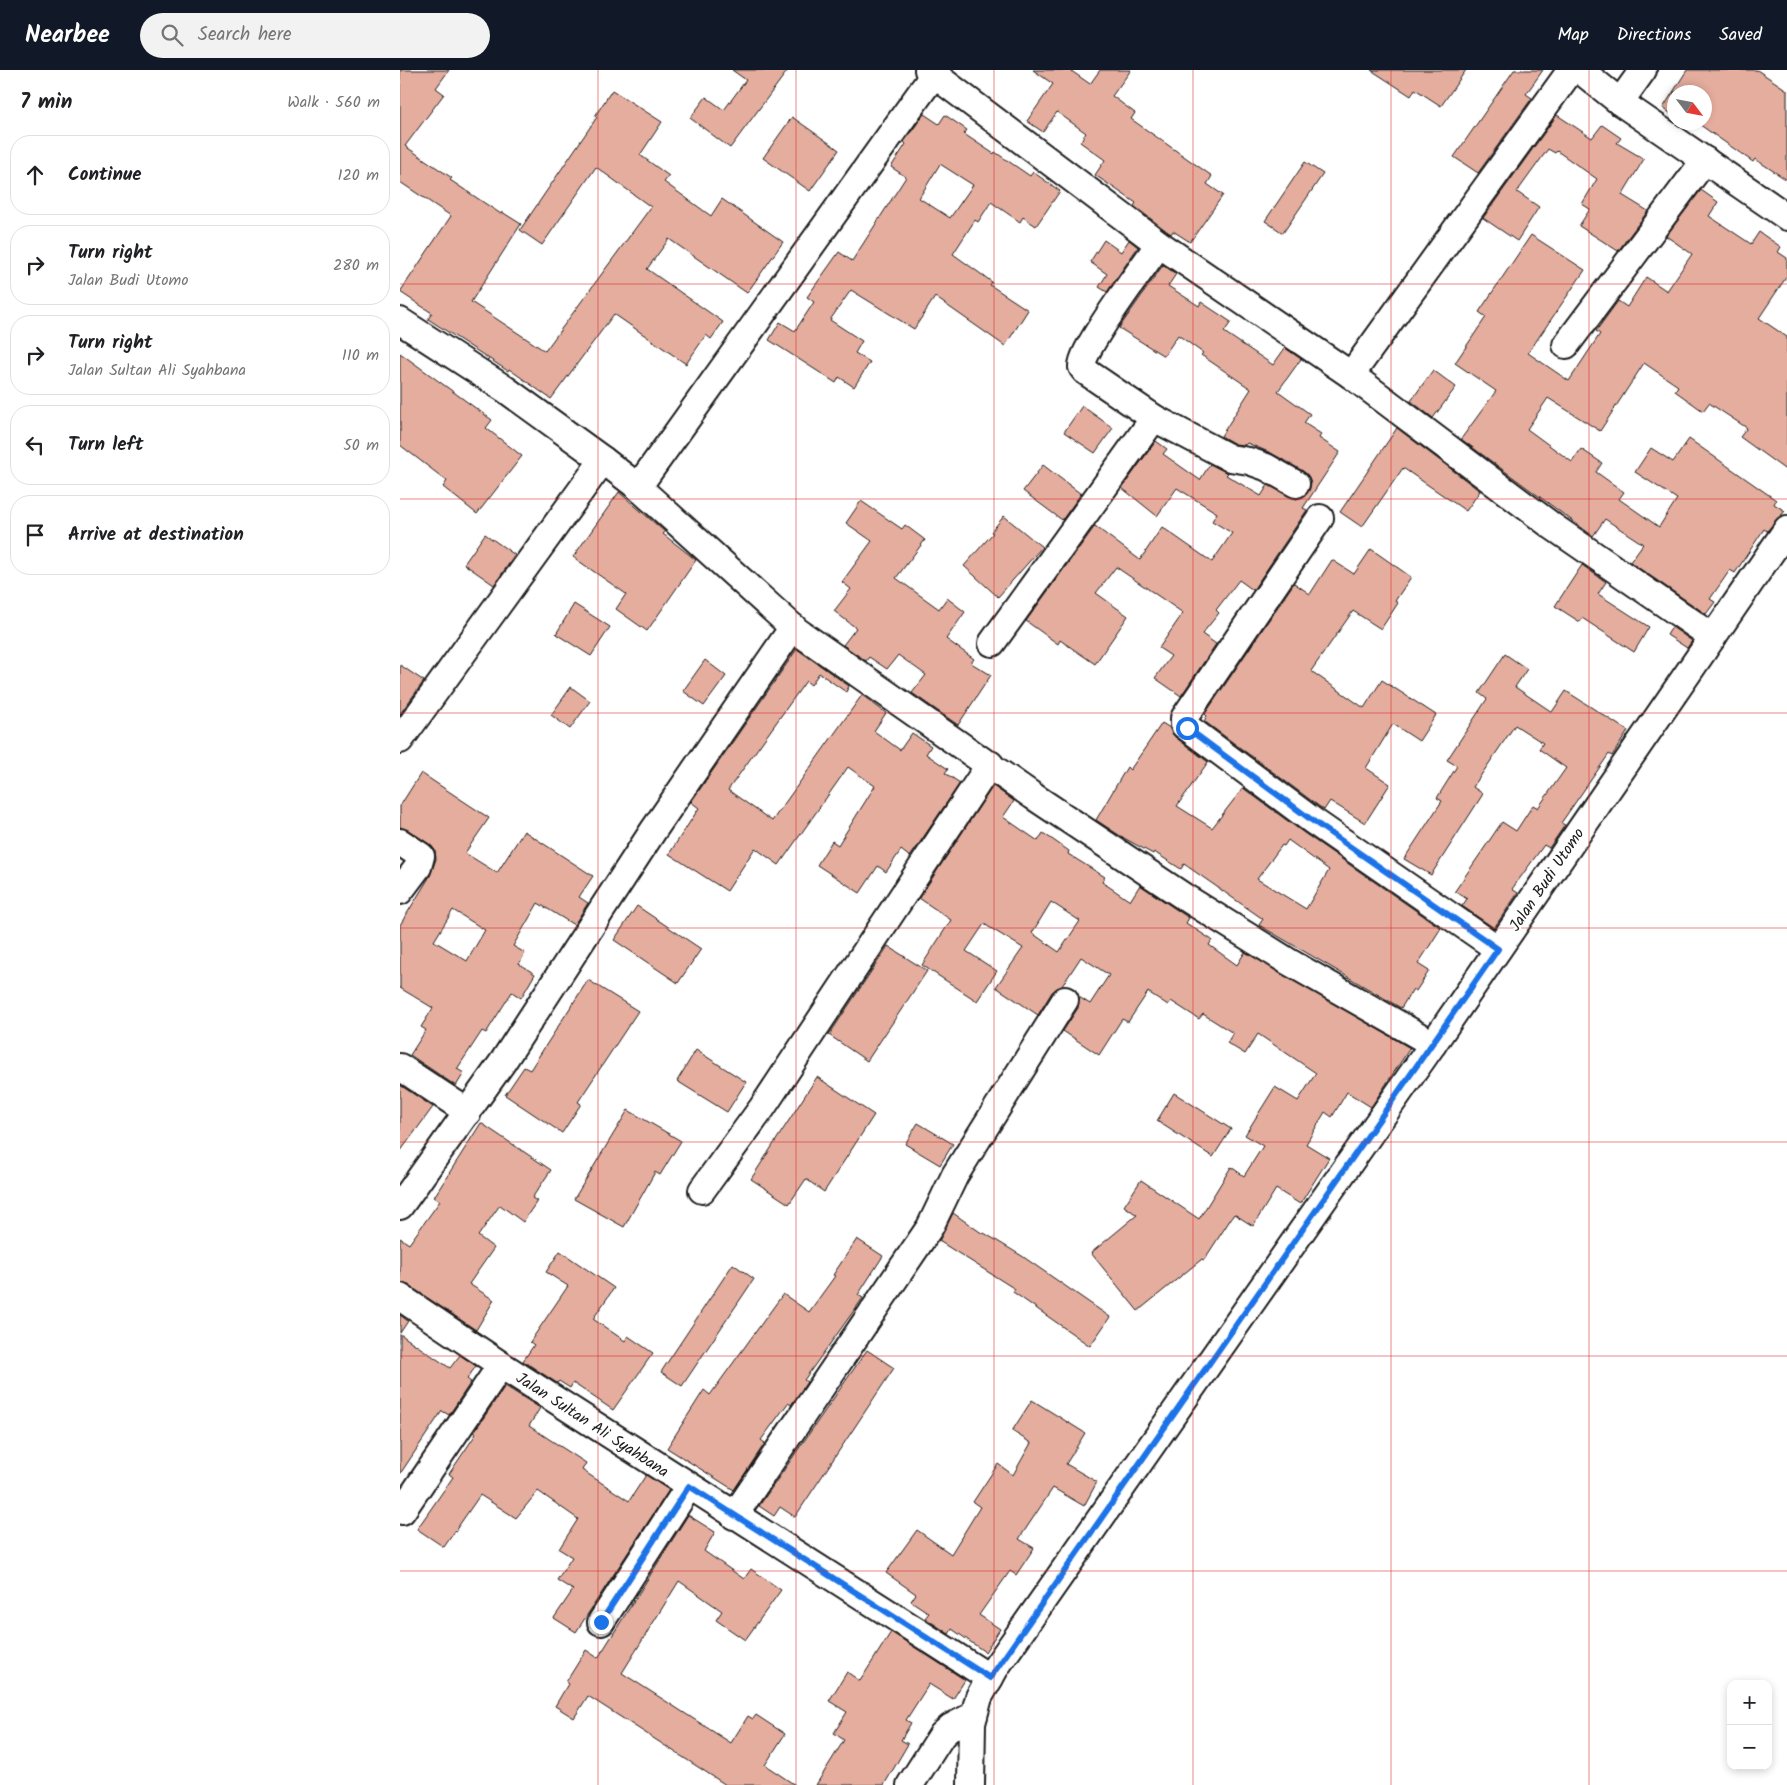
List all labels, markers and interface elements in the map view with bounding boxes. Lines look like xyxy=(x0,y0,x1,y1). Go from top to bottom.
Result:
search box xyxy=(140,13,490,58)
text: Nearbee xyxy=(25,16,110,55)
text: Search here xyxy=(198,20,292,50)
icon: search xyxy=(158,21,186,49)
text: Map xyxy=(1557,21,1589,50)
text: Directions xyxy=(1617,21,1691,50)
text: Saved xyxy=(1719,21,1762,50)
north arrow xyxy=(1667,85,1712,130)
text: 7 min xyxy=(20,86,72,119)
text: Walk · 560 m xyxy=(287,90,380,115)
text: Continue xyxy=(68,160,141,190)
icon: ahead xyxy=(21,161,49,189)
text: 120 m xyxy=(338,163,379,188)
text: Turn right xyxy=(68,238,153,268)
icon: right xyxy=(21,251,49,279)
text: 280 m xyxy=(333,253,379,278)
text: Jalan Budi Utomo xyxy=(68,268,188,293)
text: Turn right xyxy=(68,328,153,358)
icon: right xyxy=(21,341,49,369)
text: 110 m xyxy=(342,343,379,368)
text: Jalan Sultan Ali Syahbana xyxy=(68,358,246,383)
text: Turn left xyxy=(68,430,143,460)
icon: left xyxy=(21,431,49,459)
text: 50 m xyxy=(343,433,379,458)
text: Arrive at destination xyxy=(68,520,244,550)
icon: arrive xyxy=(21,521,49,549)
route start xyxy=(1176,717,1199,740)
street label: Jalan Budi Utomo xyxy=(1503,823,1591,937)
street label: Jalan Sultan Ali Syahbana xyxy=(511,1366,674,1484)
route end xyxy=(590,1611,613,1634)
map controls xyxy=(1727,1680,1772,1770)
button: + xyxy=(1727,1680,1772,1725)
button: − xyxy=(1727,1725,1772,1770)

